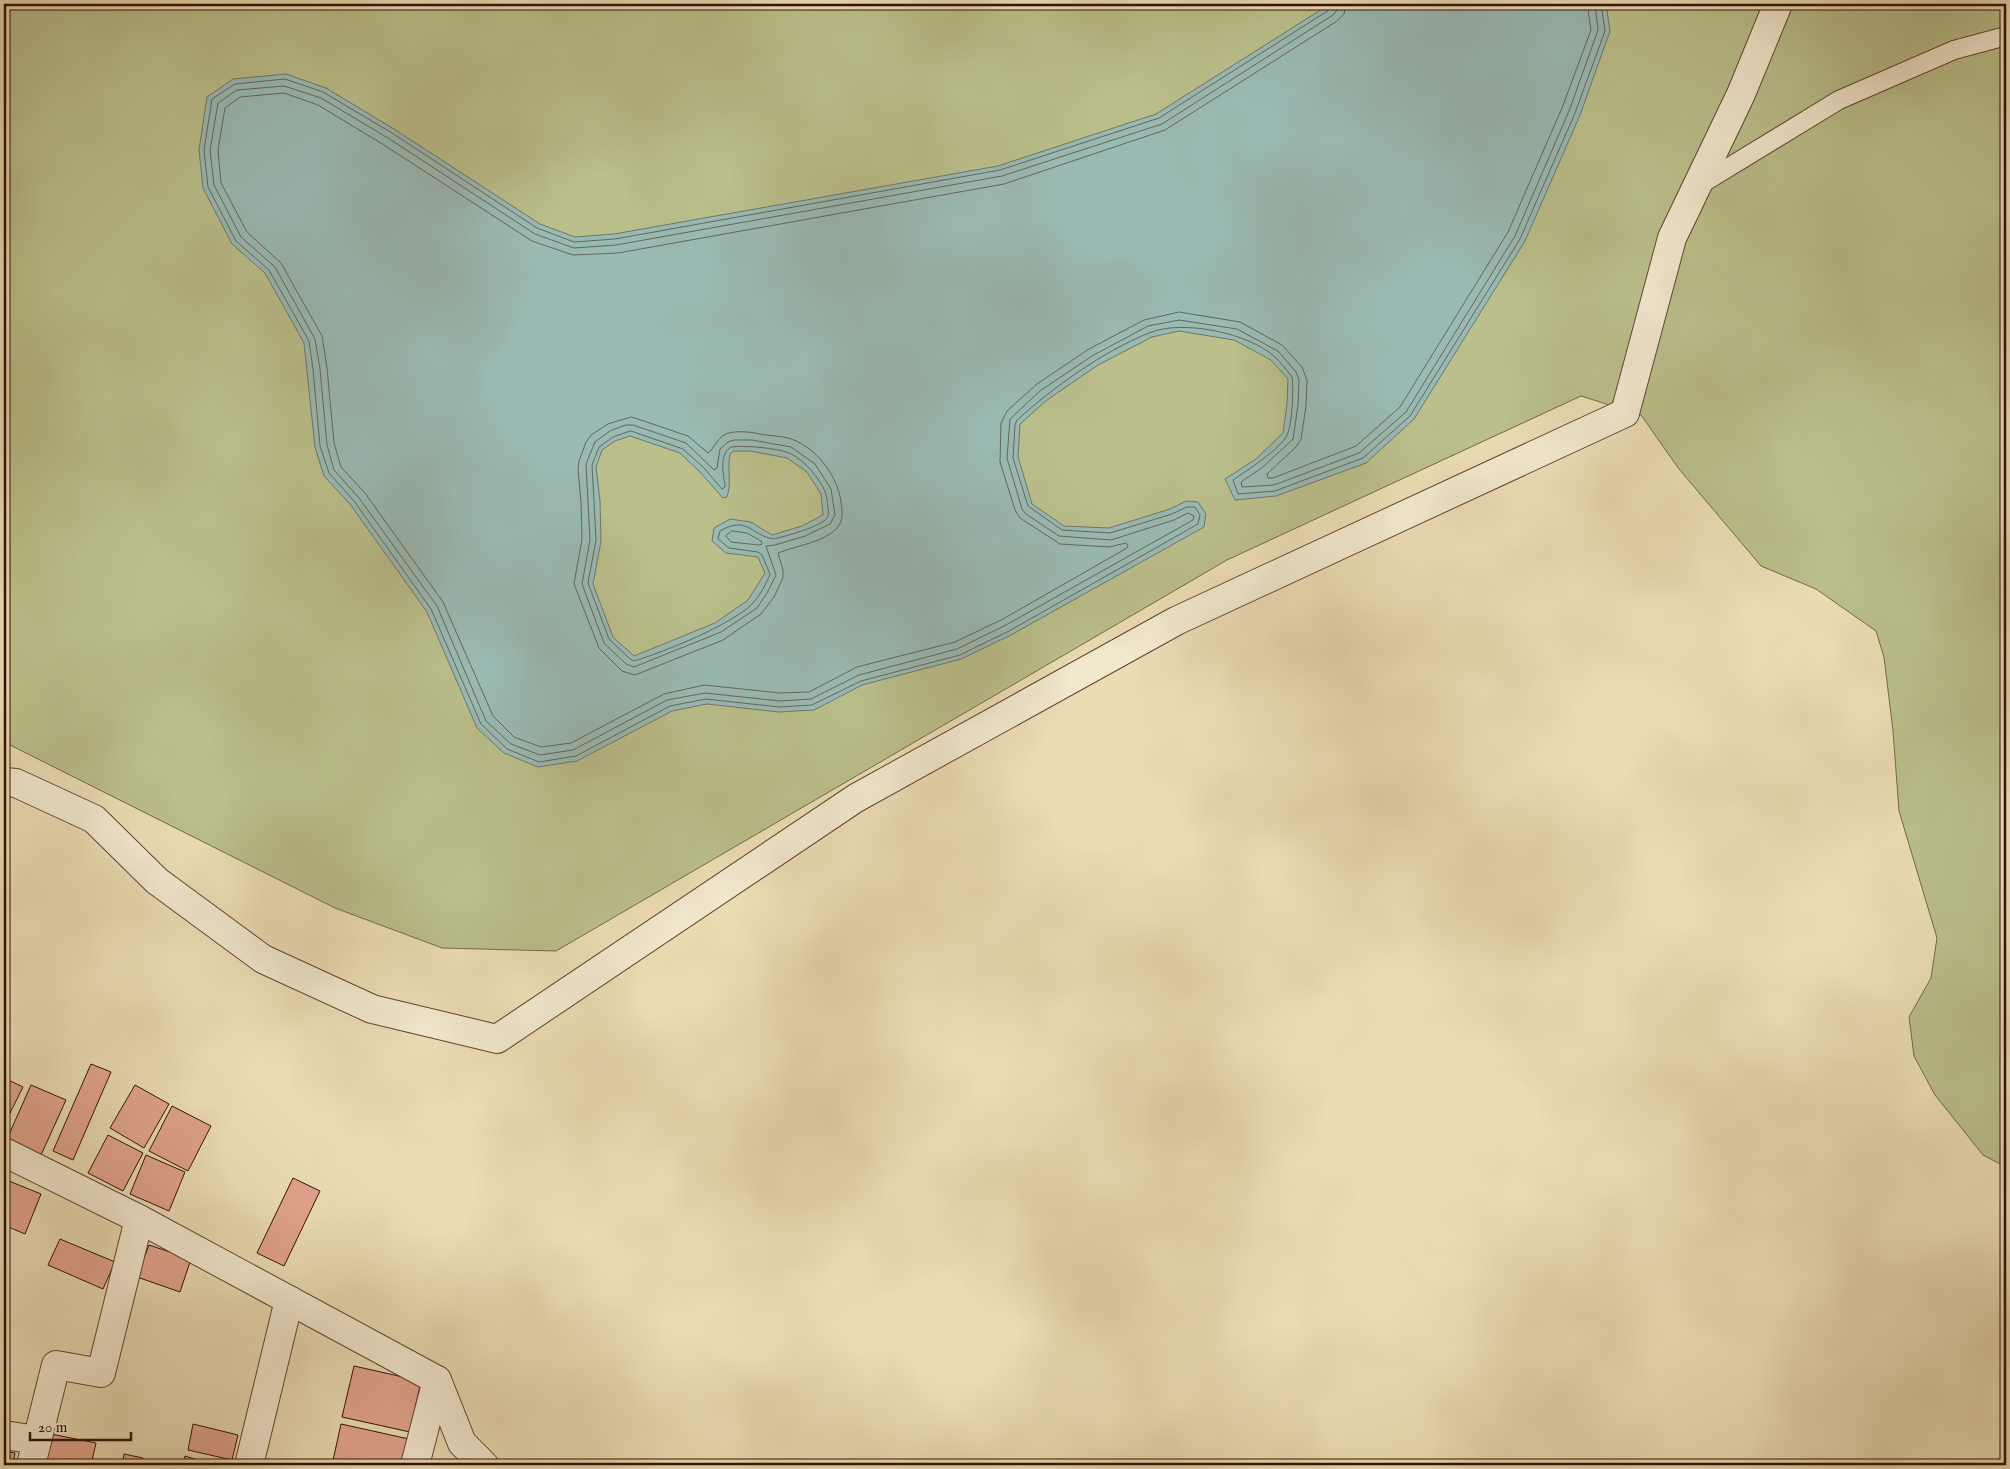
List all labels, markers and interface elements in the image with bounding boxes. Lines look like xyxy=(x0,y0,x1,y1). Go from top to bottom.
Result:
scale bar xyxy=(30,1409,131,1441)
text: 20 m xyxy=(38,1418,68,1437)

